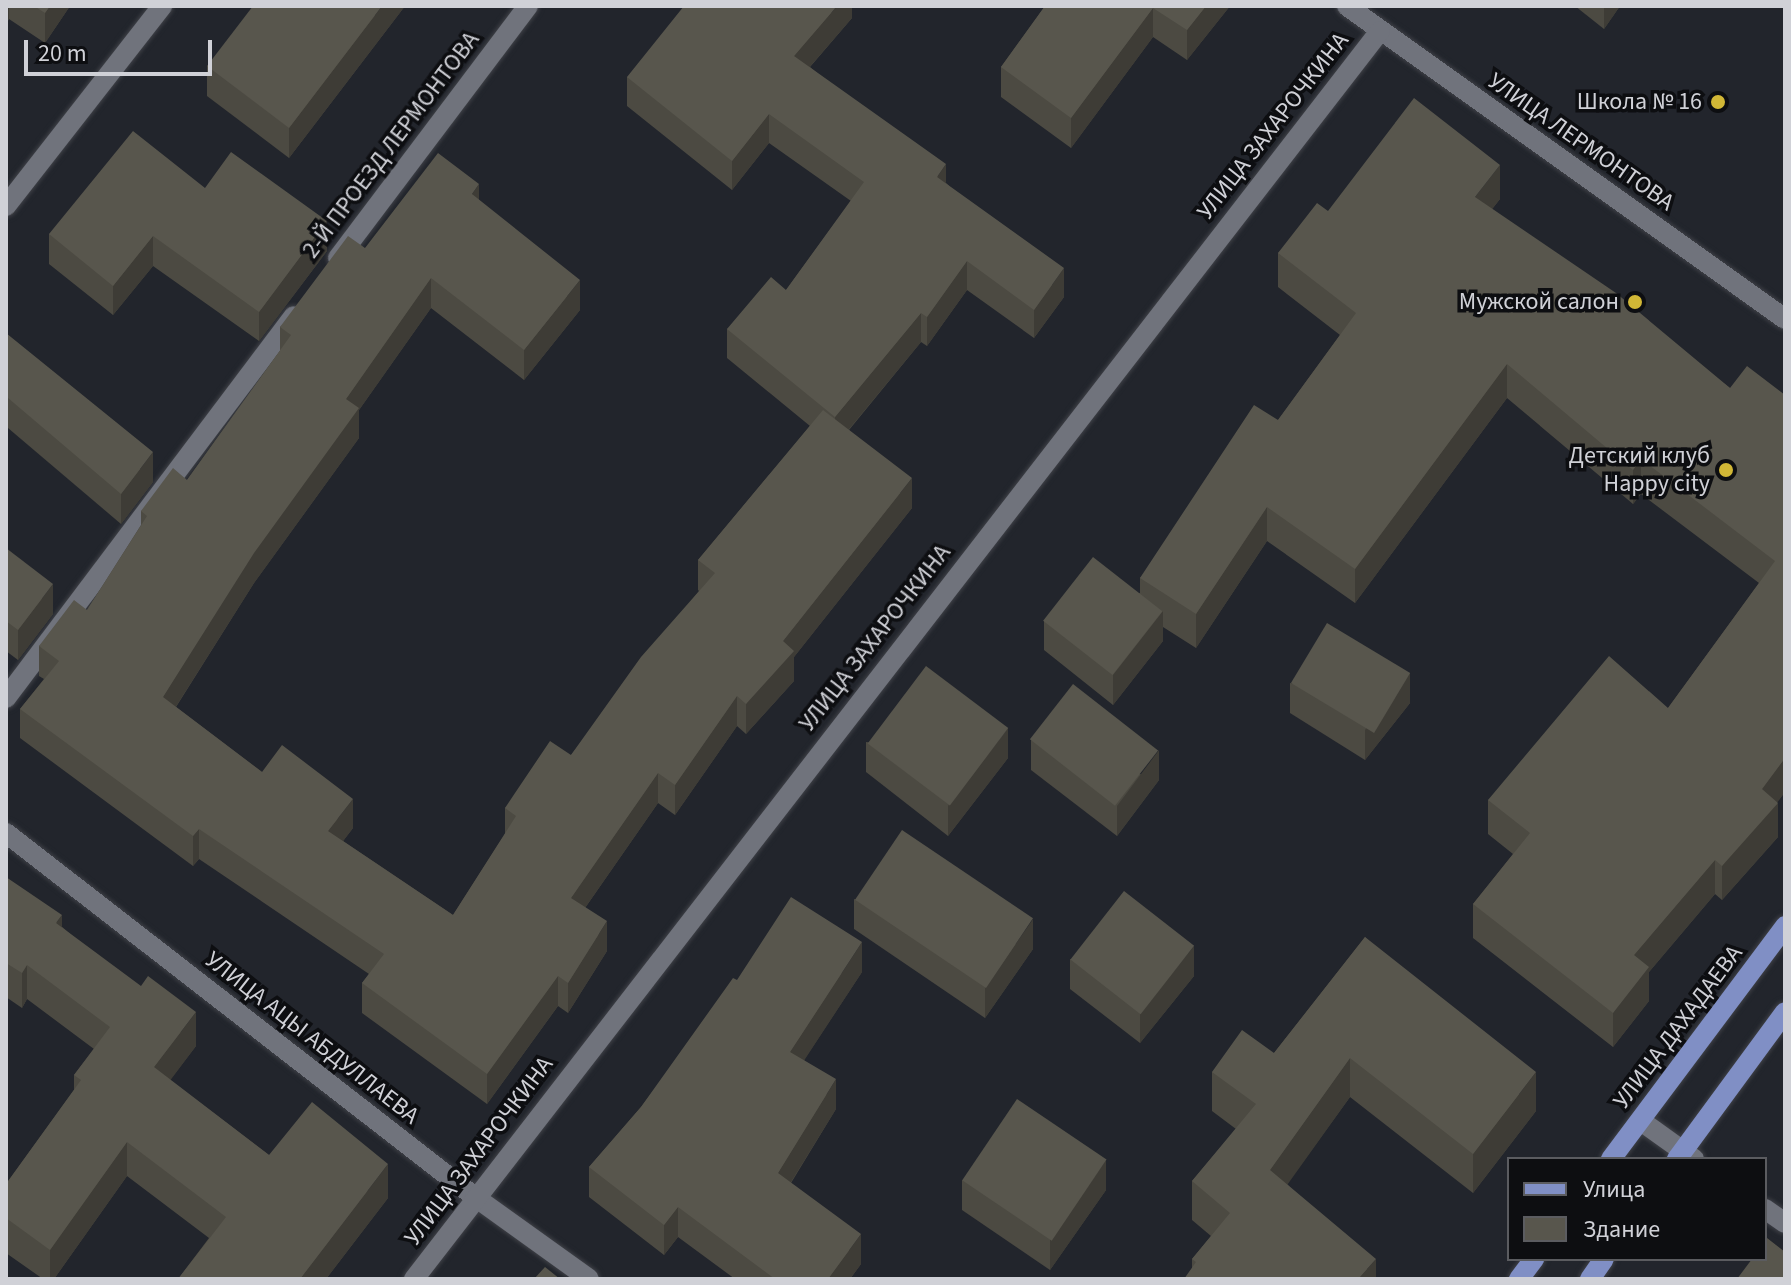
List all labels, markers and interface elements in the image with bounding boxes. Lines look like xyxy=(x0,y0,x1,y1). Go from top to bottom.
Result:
scale bar xyxy=(28,24,216,74)
street label: 2-Й ПРОЕЗД ЛЕРМОНТОВА xyxy=(296,26,486,264)
street label: УЛИЦА ЗАХАРОЧКИНА xyxy=(1191,27,1355,225)
text: 20 m xyxy=(38,36,87,71)
street label: УЛИЦА ЛЕРМОНТОВА xyxy=(1482,67,1680,217)
place label: Школа № 16 xyxy=(1577,88,1702,116)
marker: Школа № 16 xyxy=(1709,93,1727,111)
place label: Мужской салон xyxy=(1459,288,1619,316)
marker: Мужской салон xyxy=(1626,293,1644,311)
place label: Детский клуб Happy city xyxy=(1569,442,1710,498)
marker: Детский клуб Happy city xyxy=(1717,461,1735,479)
street label: УЛИЦА ЗАХАРОЧКИНА xyxy=(793,539,957,737)
street label: УЛИЦА ДАХАДАЕВА xyxy=(1607,940,1749,1114)
street label: УЛИЦА АЦЫ АБДУЛЛАЕВА xyxy=(199,946,425,1130)
street label: УЛИЦА ЗАХАРОЧКИНА xyxy=(399,1051,559,1251)
legend xyxy=(1507,1157,1767,1261)
text: Улица xyxy=(1583,1172,1645,1207)
text: Здание xyxy=(1583,1212,1660,1247)

